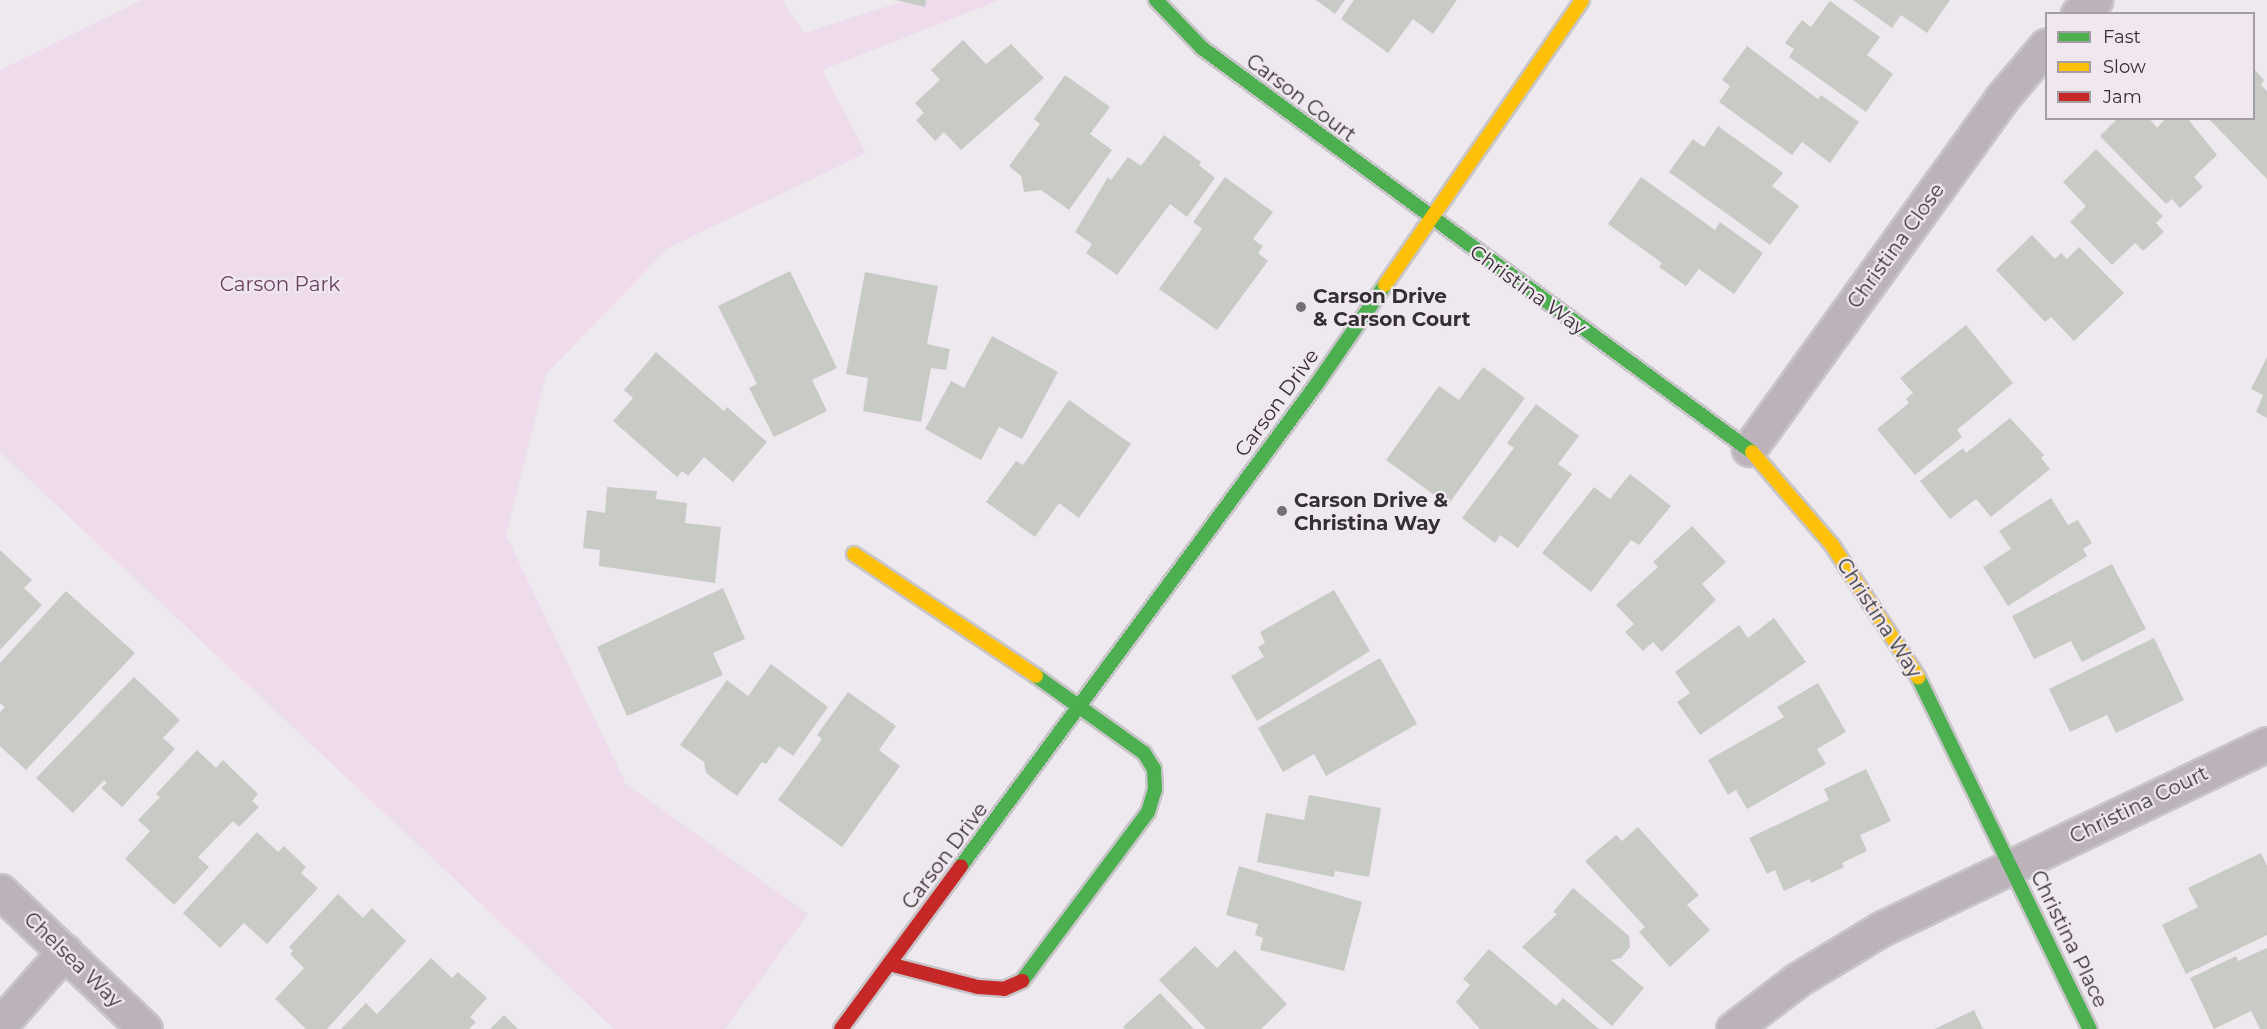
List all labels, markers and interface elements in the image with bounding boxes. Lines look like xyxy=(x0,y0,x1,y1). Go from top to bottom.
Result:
legend xyxy=(2045,12,2255,120)
text: Fast xyxy=(2103,26,2141,48)
street label: Carson Court xyxy=(1241,49,1361,147)
text: Slow xyxy=(2103,56,2146,78)
text: Jam xyxy=(2103,86,2142,108)
street label: Christina Close xyxy=(1843,179,1949,313)
street label: Christina Way xyxy=(1465,240,1591,340)
park label: Carson Park xyxy=(220,272,340,296)
place label: Carson Drive & Carson Court xyxy=(1313,284,1470,331)
marker: Carson Drive & Carson Court xyxy=(1294,300,1308,314)
street label: Carson Drive xyxy=(1230,344,1324,462)
place label: Carson Drive & Christina Way xyxy=(1294,488,1448,535)
marker: Carson Drive & Christina Way xyxy=(1275,504,1289,518)
street label: Christina Way xyxy=(1831,554,1927,682)
street label: Christina Court xyxy=(2066,761,2212,849)
street label: Carson Drive xyxy=(897,798,993,914)
street label: Christina Place xyxy=(2025,867,2113,1011)
street label: Chelsea Way xyxy=(19,907,127,1013)

